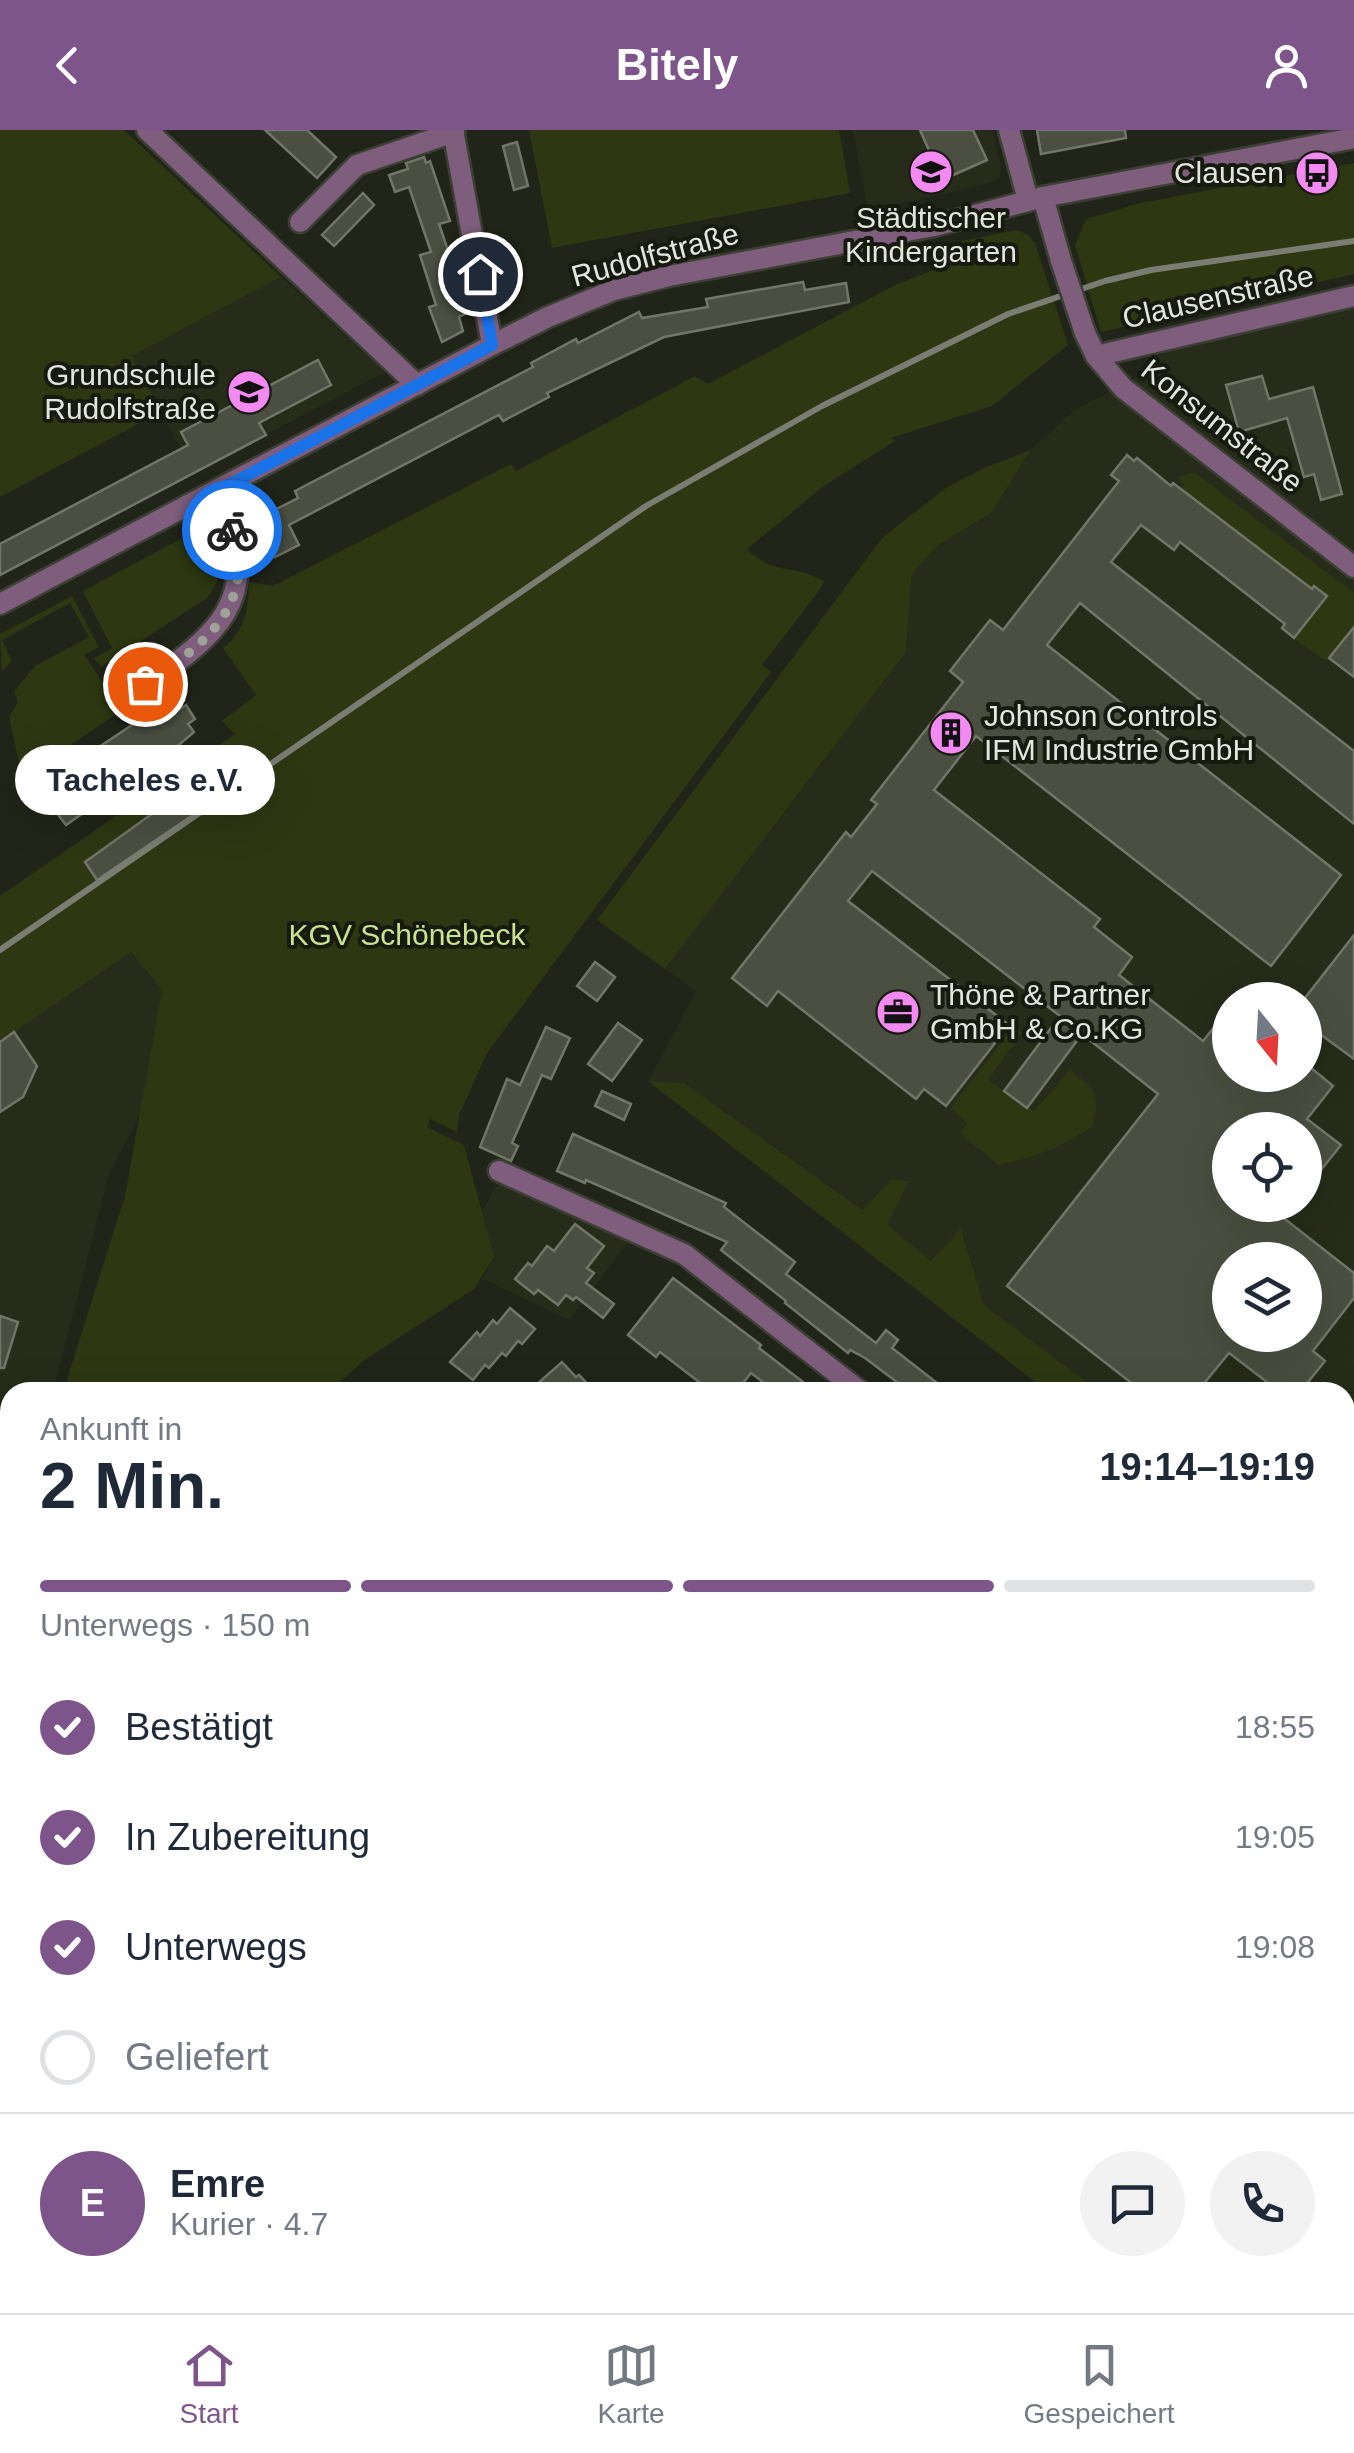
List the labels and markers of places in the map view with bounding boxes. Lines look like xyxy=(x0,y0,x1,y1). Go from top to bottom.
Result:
school or university icon: Städtischer Kindergarten xyxy=(908,149,954,195)
bus stop icon: Clausen xyxy=(1294,150,1340,196)
place label: Clausen xyxy=(1174,156,1284,189)
place label: Städtischer Kindergarten xyxy=(845,201,1017,268)
pin xyxy=(438,232,523,317)
place label: Grundschule Rudolfstraße xyxy=(44,358,216,425)
school or university icon: Grundschule Rudolfstraße xyxy=(226,369,272,415)
pin xyxy=(103,642,188,727)
place label: Johnson Controls IFM Industrie GmbH xyxy=(984,699,1254,766)
building icon: Johnson Controls IFM Industrie GmbH xyxy=(928,710,974,756)
callout: Tacheles e.V. xyxy=(15,744,275,814)
place label: Thöne & Partner GmbH & Co.KG xyxy=(930,978,1150,1045)
office icon: Thöne & Partner GmbH & Co.KG xyxy=(875,989,921,1035)

